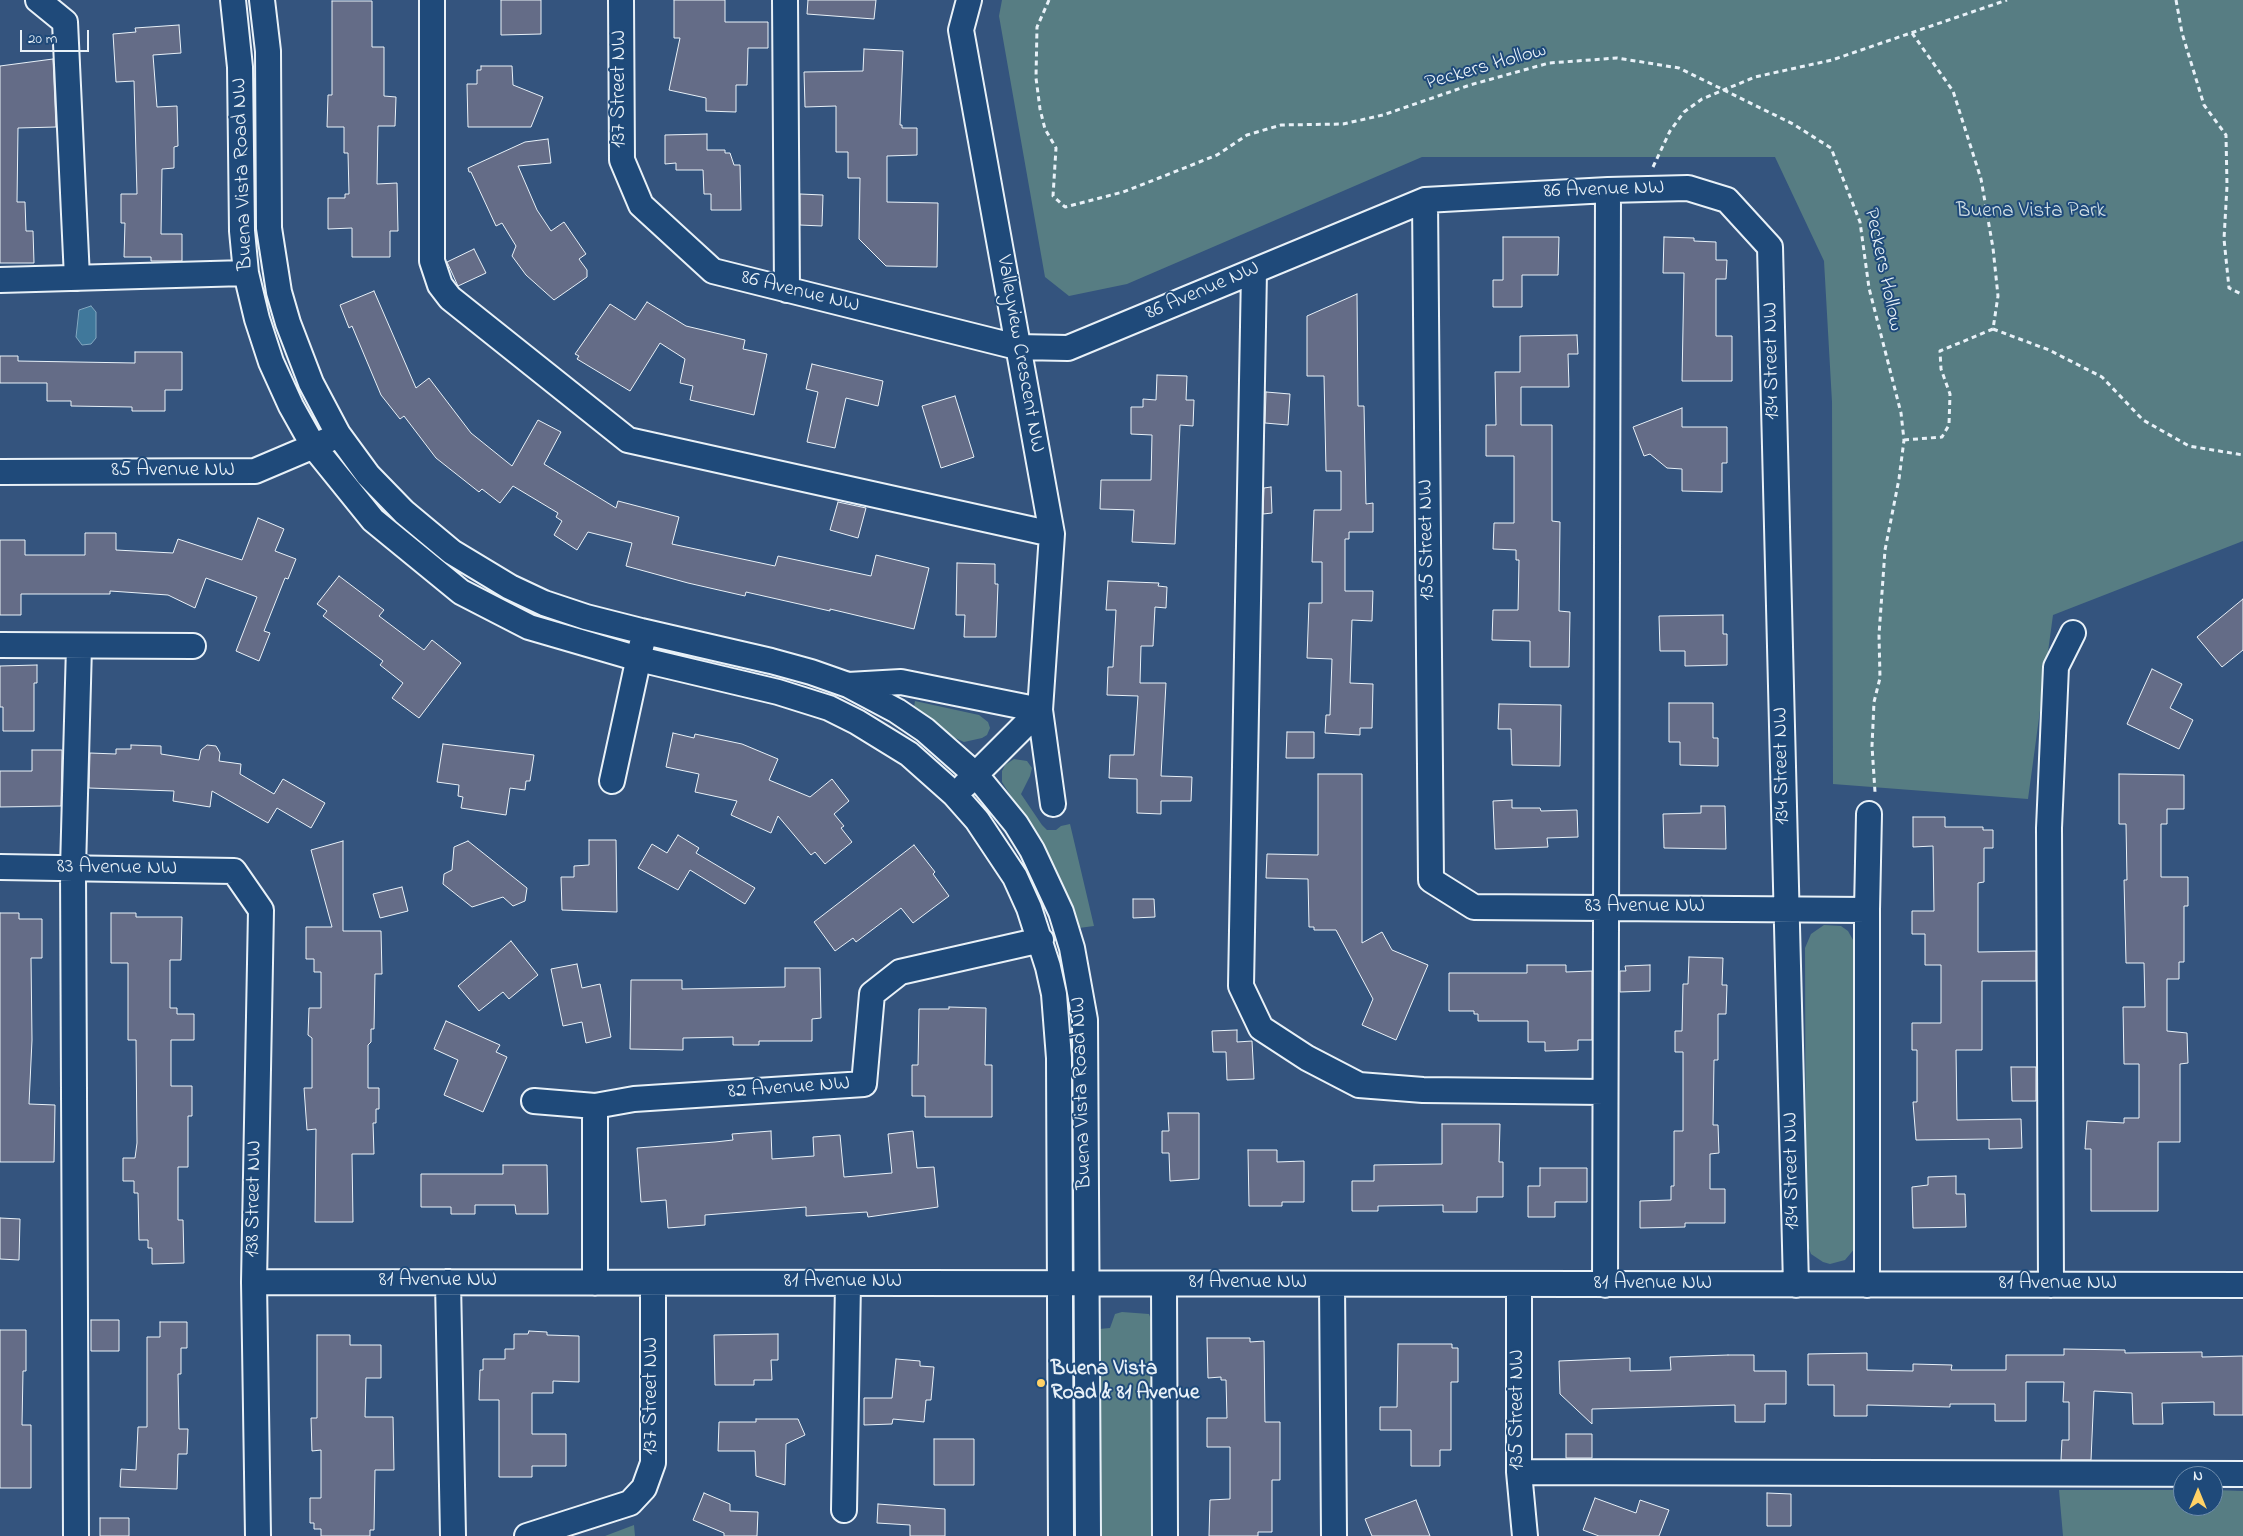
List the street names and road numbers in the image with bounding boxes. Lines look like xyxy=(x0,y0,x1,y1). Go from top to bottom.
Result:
street label: 137 Street NW xyxy=(608,30,634,148)
street label: Peckers Hollow xyxy=(1422,39,1550,97)
street label: Buena Vista Road NW xyxy=(228,77,260,271)
street label: 86 Avenue NW xyxy=(1543,176,1665,206)
street label: Peckers Hollow xyxy=(1857,206,1907,334)
street label: Valleyview Crescent NW xyxy=(989,254,1049,454)
street label: 86 Avenue NW xyxy=(1142,257,1264,327)
street label: 86 Avenue NW xyxy=(738,266,862,320)
street label: 134 Street NW xyxy=(1759,302,1787,420)
street label: 85 Avenue NW xyxy=(111,459,235,485)
street label: 135 Street NW xyxy=(1414,479,1442,601)
street label: 134 Street NW xyxy=(1769,707,1797,825)
street label: 83 Avenue NW xyxy=(57,855,177,883)
street label: 83 Avenue NW xyxy=(1585,895,1705,921)
street label: Buena Vista Road NW xyxy=(1067,996,1099,1190)
street label: 82 Avenue NW xyxy=(727,1072,851,1106)
street label: 134 Street NW xyxy=(1779,1112,1807,1230)
street label: 138 Street NW xyxy=(241,1140,269,1258)
street label: 81 Avenue NW xyxy=(379,1269,497,1295)
street label: 81 Avenue NW xyxy=(784,1270,902,1296)
street label: 81 Avenue NW xyxy=(1189,1271,1307,1297)
street label: 81 Avenue NW xyxy=(1594,1272,1712,1298)
street label: 81 Avenue NW xyxy=(1999,1272,2117,1298)
street label: 137 Street NW xyxy=(640,1337,666,1455)
street label: 135 Street NW xyxy=(1506,1349,1532,1471)

